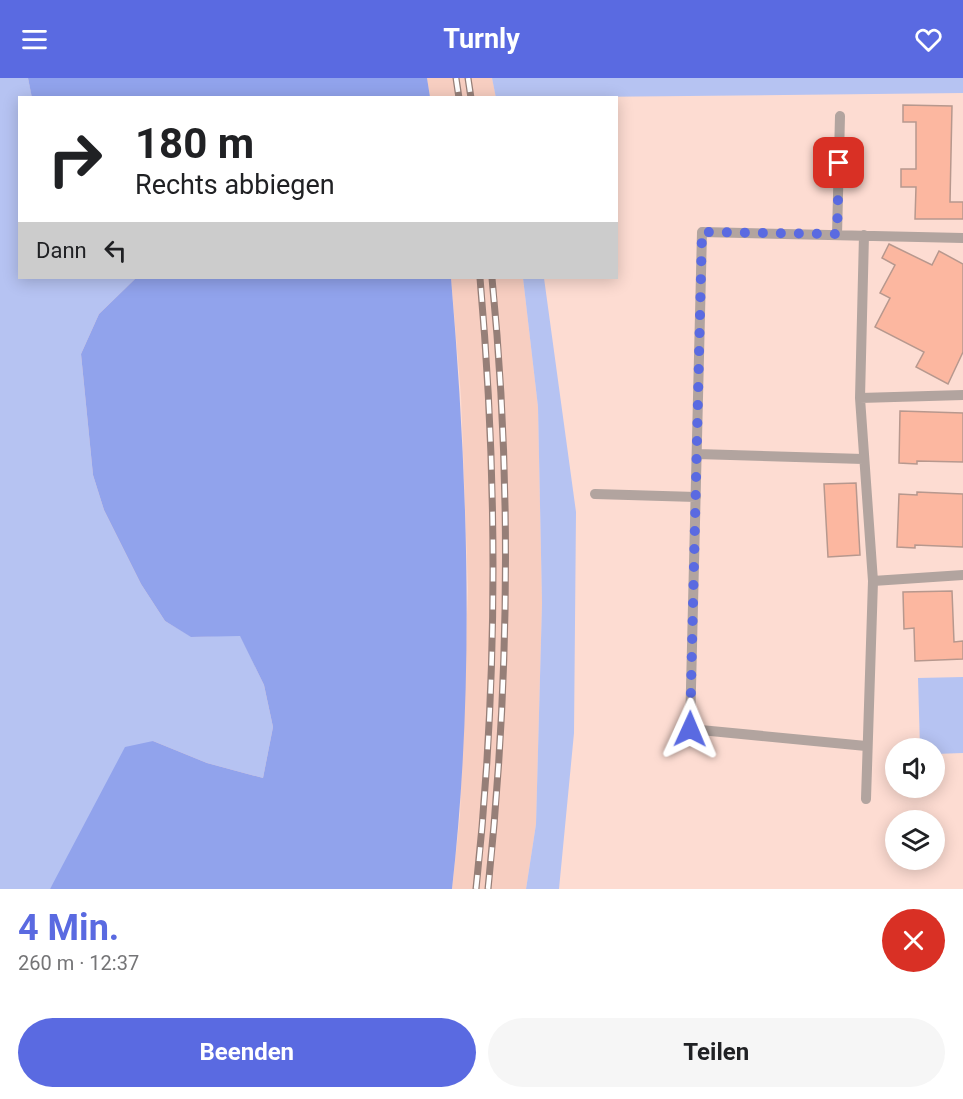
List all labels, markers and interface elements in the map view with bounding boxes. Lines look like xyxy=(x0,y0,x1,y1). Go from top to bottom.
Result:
icon: menu xyxy=(18,23,51,56)
text: Turnly xyxy=(443,23,520,55)
icon: heart xyxy=(912,23,945,56)
text: 180 m xyxy=(135,119,254,168)
icon: right xyxy=(36,120,114,198)
pin xyxy=(813,137,864,188)
icon: arrive xyxy=(822,146,855,179)
text: Rechts abbiegen xyxy=(135,169,335,201)
icon: left xyxy=(99,234,132,267)
text: Dann xyxy=(36,238,87,263)
position arrow xyxy=(658,697,722,761)
map controls xyxy=(885,738,945,870)
button: sound xyxy=(885,738,945,798)
button: layers xyxy=(885,810,945,870)
text: 4 Min. xyxy=(18,907,119,949)
button: close xyxy=(882,909,945,972)
text: 260 m · 12:37 xyxy=(18,951,139,975)
button: Beenden xyxy=(18,1018,476,1087)
button: Teilen xyxy=(488,1018,945,1087)

